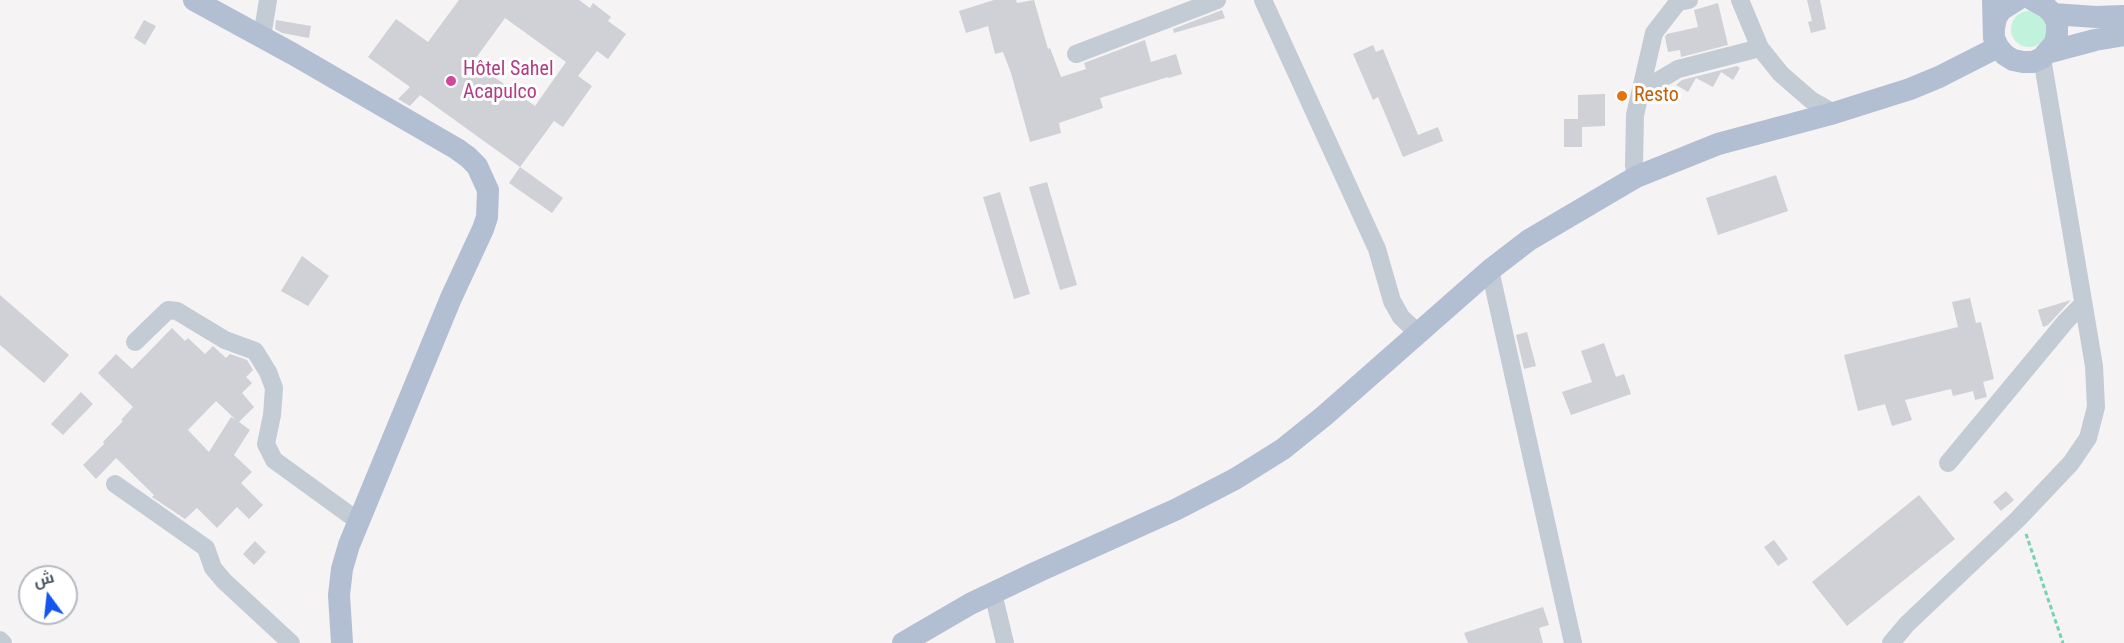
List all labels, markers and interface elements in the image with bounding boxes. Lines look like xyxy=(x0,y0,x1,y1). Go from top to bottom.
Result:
place label: Hôtel Sahel Acapulco xyxy=(463,58,553,105)
marker: Hôtel Sahel Acapulco xyxy=(444,74,458,88)
place label: Resto xyxy=(1634,84,1679,108)
marker: Resto xyxy=(1615,89,1629,103)
north arrow xyxy=(18,565,78,625)
text: ش xyxy=(31,567,56,591)

